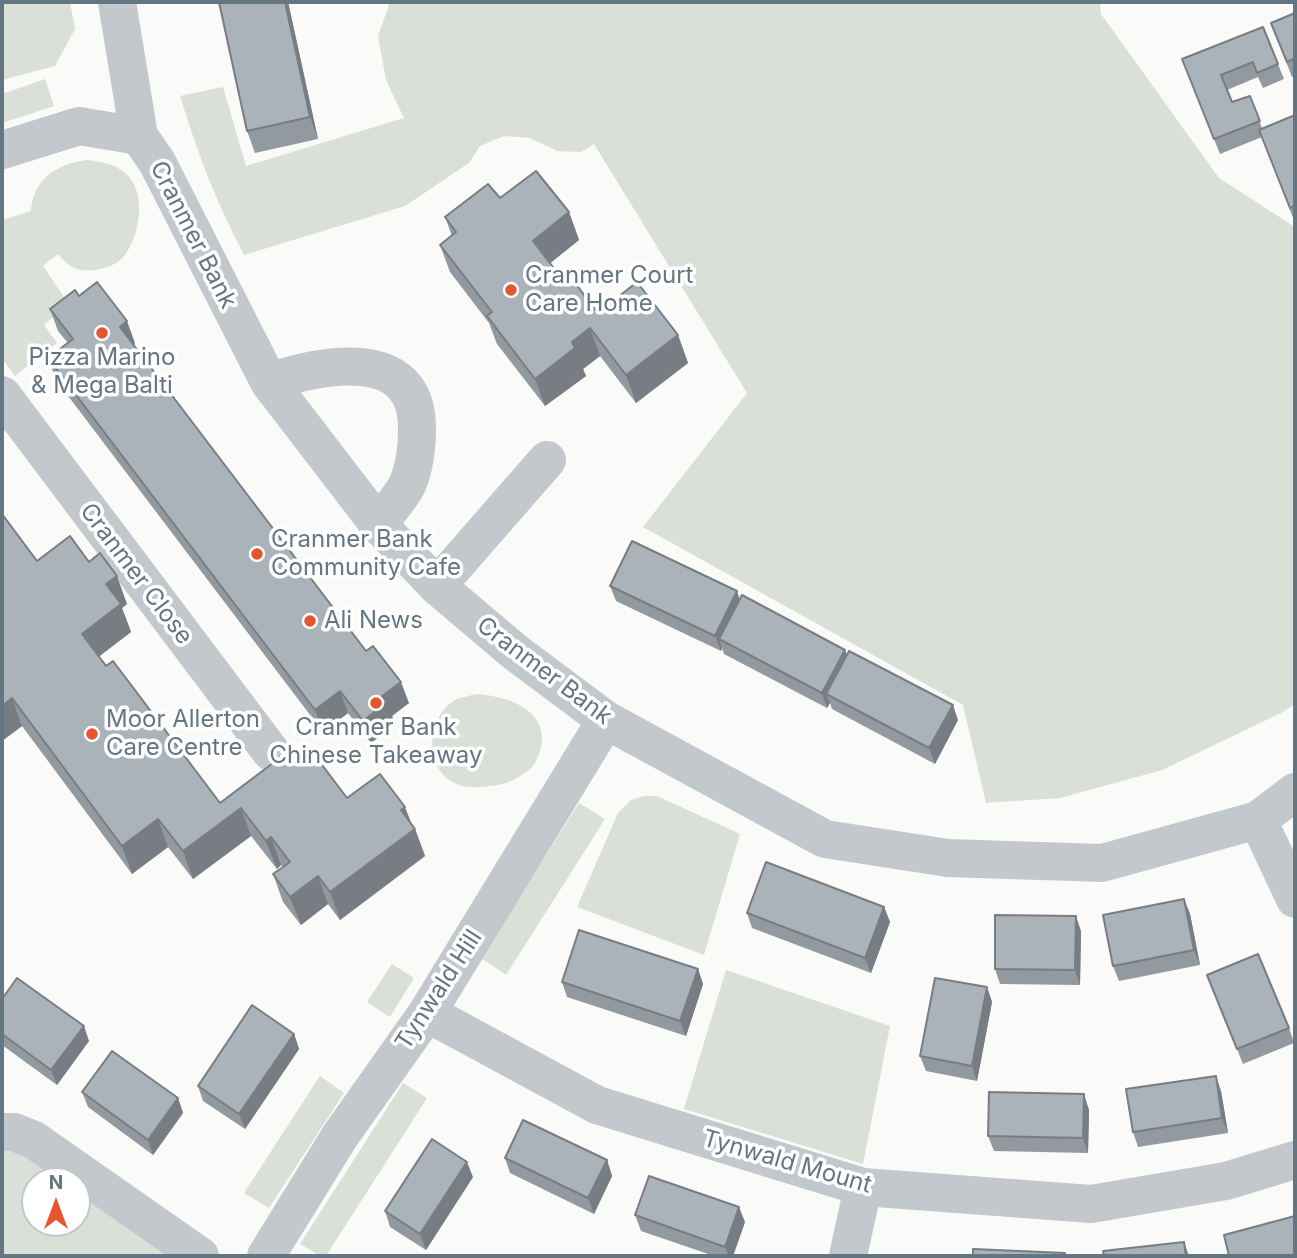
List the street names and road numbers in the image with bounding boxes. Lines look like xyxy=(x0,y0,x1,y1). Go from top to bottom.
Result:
street label: Cranmer Bank xyxy=(143,156,243,314)
street label: Cranmer Close xyxy=(74,498,198,650)
street label: Cranmer Bank xyxy=(471,611,617,731)
street label: Tynwald Hill xyxy=(390,925,488,1055)
street label: Tynwald Mount xyxy=(699,1124,875,1200)

